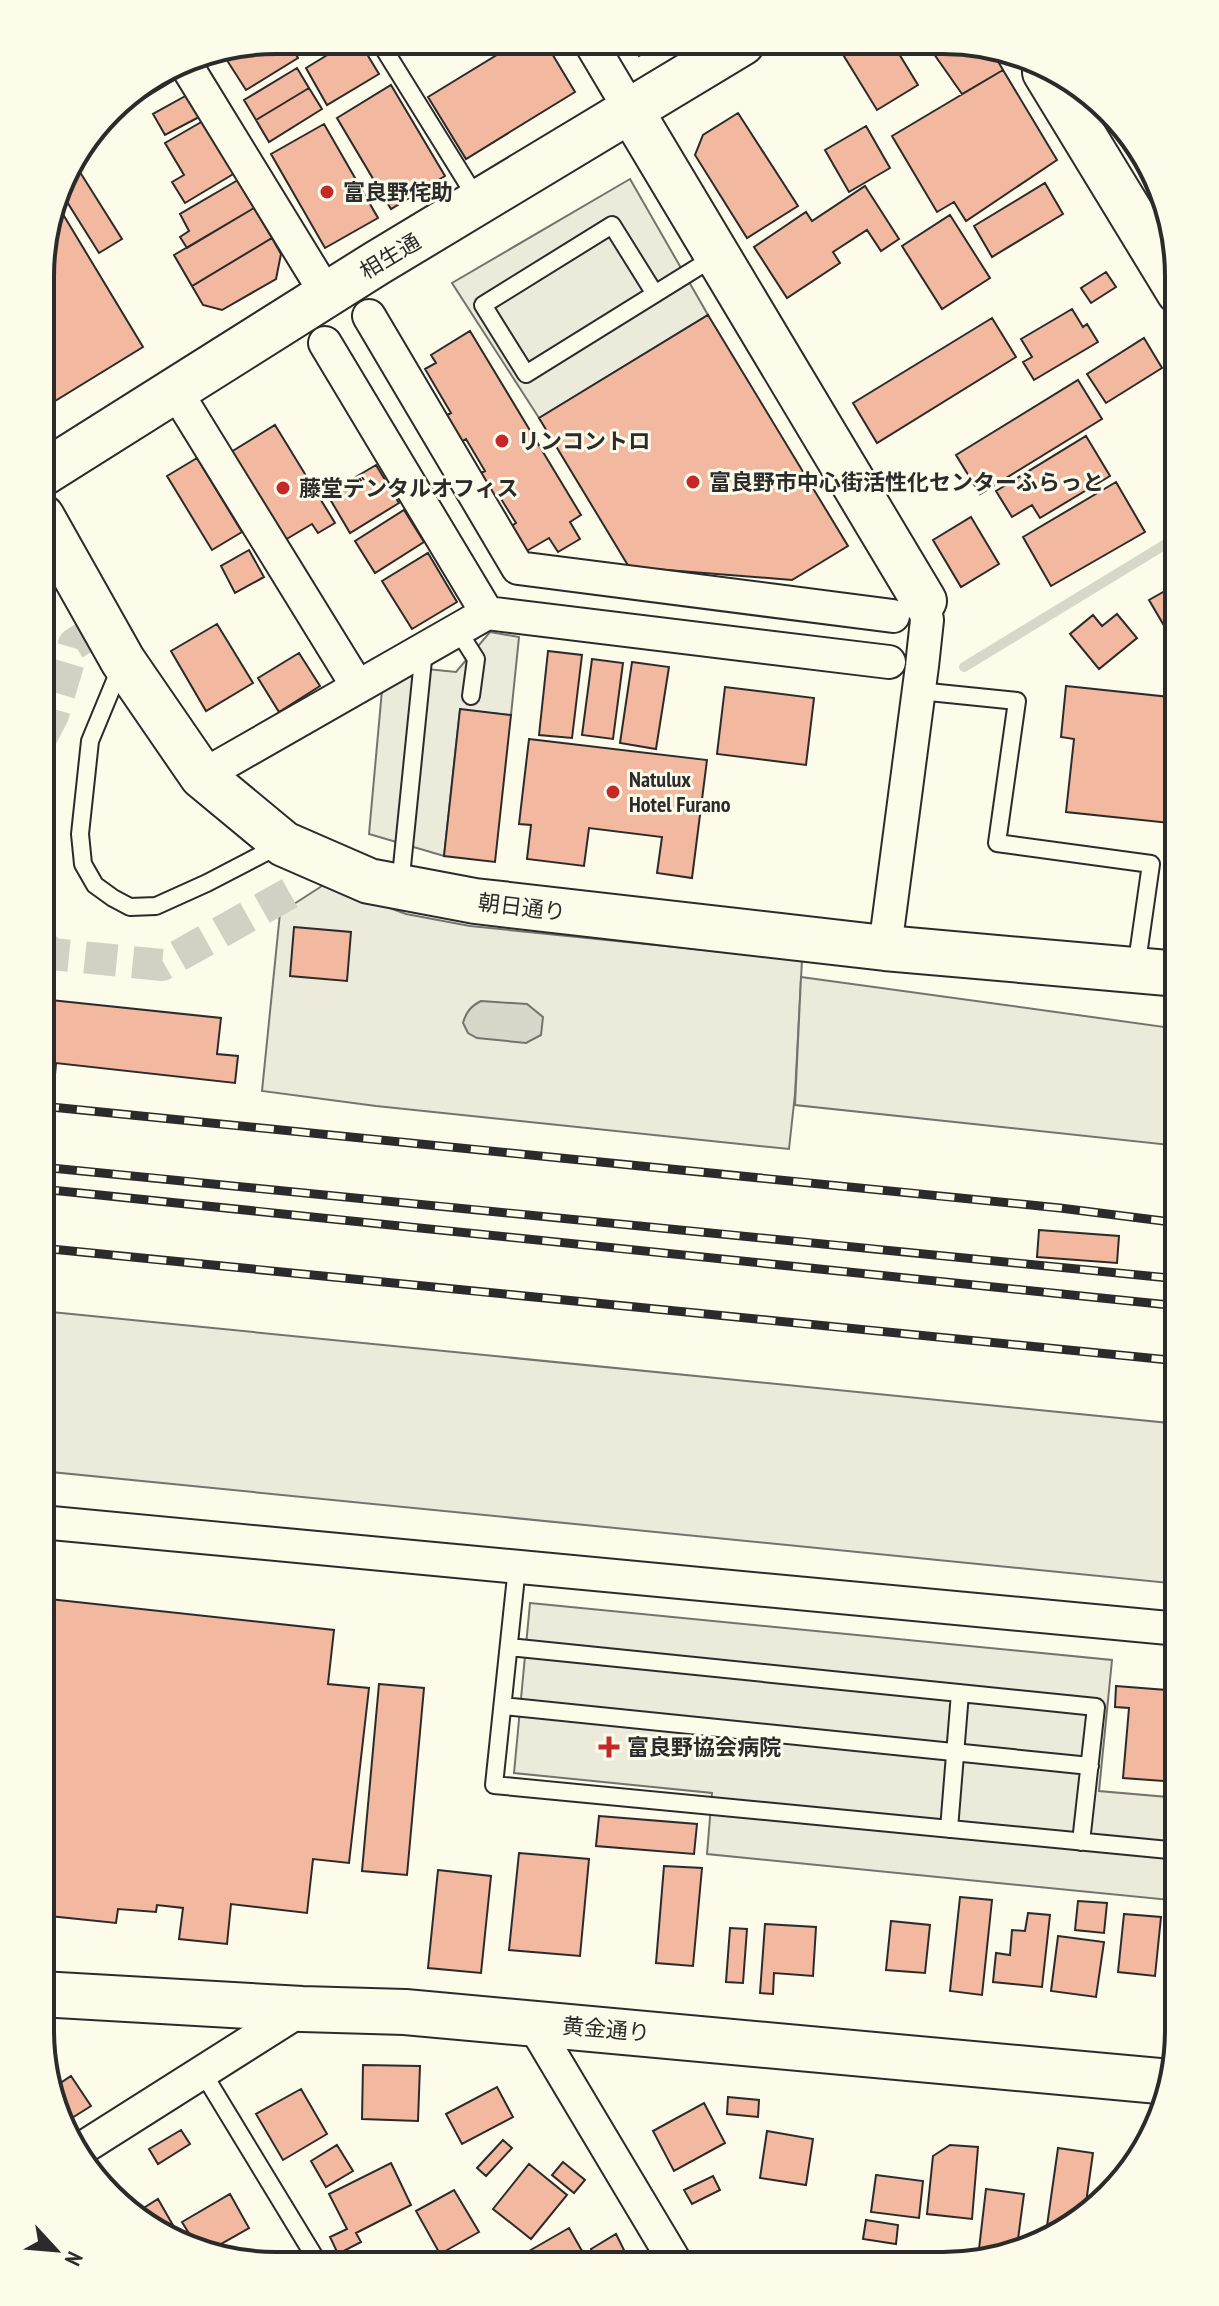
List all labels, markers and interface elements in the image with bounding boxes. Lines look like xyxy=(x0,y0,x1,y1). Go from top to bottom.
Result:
place label: 富良野侘助 xyxy=(343,178,453,206)
marker: 富良野侘助 xyxy=(318,183,336,201)
street label: 相生通 xyxy=(354,227,426,285)
place label: リンコントロ xyxy=(518,427,650,455)
marker: リンコントロ xyxy=(493,432,511,450)
place label: 富良野市中心街活性化センターふらっと xyxy=(709,468,1104,496)
marker: 富良野市中心街活性化センターふらっと xyxy=(684,473,702,491)
place label: 藤堂デンタルオフィス xyxy=(299,474,519,502)
marker: 藤堂デンタルオフィス xyxy=(274,479,292,497)
place label: Natulux Hotel Furano xyxy=(629,765,731,818)
marker: Natulux Hotel Furano xyxy=(604,783,622,801)
street label: 朝日通り xyxy=(477,888,567,926)
place label: 富良野協会病院 xyxy=(627,1733,781,1761)
marker: 富良野協会病院 xyxy=(598,1736,620,1758)
street label: 黄金通り xyxy=(561,2011,651,2047)
north arrow xyxy=(16,2210,96,2290)
text: N xyxy=(59,2247,89,2270)

